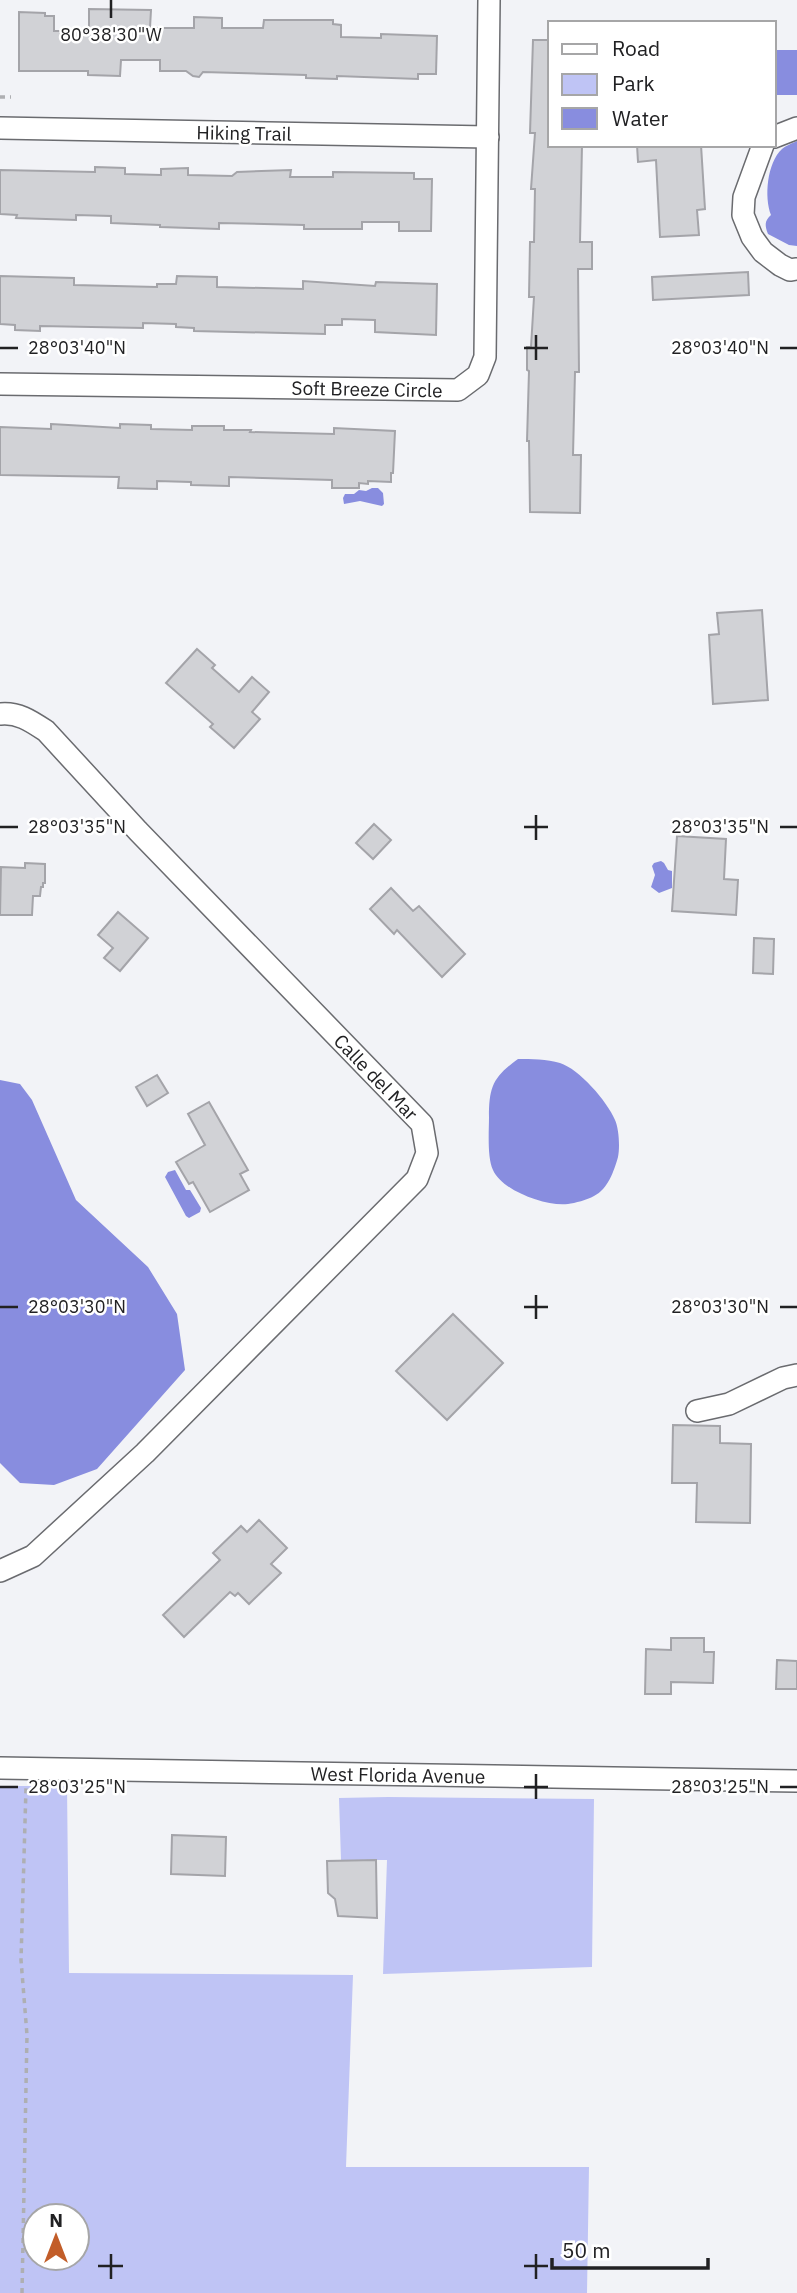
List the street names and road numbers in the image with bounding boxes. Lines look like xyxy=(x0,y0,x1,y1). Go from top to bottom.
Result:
street label: Hiking Trail xyxy=(196,120,292,146)
street label: Soft Breeze Circle xyxy=(291,376,443,402)
street label: Calle del Mar xyxy=(329,1029,423,1125)
street label: West Florida Avenue xyxy=(311,1761,485,1789)

